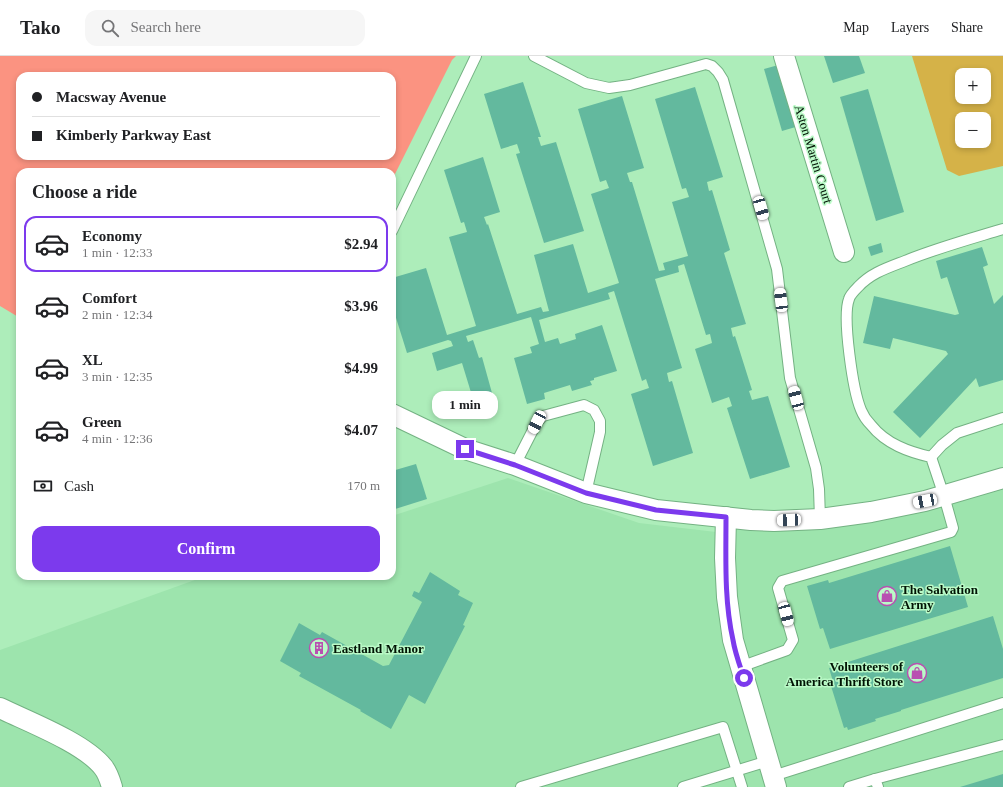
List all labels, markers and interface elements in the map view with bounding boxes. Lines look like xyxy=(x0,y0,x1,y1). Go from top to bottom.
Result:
search box xyxy=(85,10,365,46)
text: Tako xyxy=(20,17,61,38)
icon: search xyxy=(99,17,121,39)
text: Search here xyxy=(131,19,201,35)
text: Map xyxy=(843,20,869,35)
text: Layers xyxy=(891,20,929,35)
text: Share xyxy=(951,20,983,35)
map controls xyxy=(955,68,991,148)
button: + xyxy=(955,68,991,104)
text: Macsway Avenue xyxy=(56,89,166,105)
street label: Aston Martin Court xyxy=(791,103,836,206)
button: − xyxy=(955,112,991,148)
text: Kimberly Parkway East xyxy=(56,127,211,143)
text: Choose a ride xyxy=(32,182,137,202)
car xyxy=(752,195,770,221)
icon: car xyxy=(34,226,70,262)
text: Economy xyxy=(82,228,142,244)
text: $2.94 xyxy=(344,236,378,252)
text: 1 min · 12:33 xyxy=(82,245,152,260)
car xyxy=(774,287,788,313)
icon: car xyxy=(34,288,70,324)
text: Comfort xyxy=(82,290,137,306)
text: $3.96 xyxy=(344,298,378,314)
text: 2 min · 12:34 xyxy=(82,307,152,322)
icon: car xyxy=(34,350,70,386)
text: XL xyxy=(82,352,103,368)
text: $4.99 xyxy=(344,360,378,376)
text: 3 min · 12:35 xyxy=(82,369,152,384)
car xyxy=(787,385,805,411)
callout: 1 min xyxy=(432,391,498,419)
text: 1 min xyxy=(449,397,481,412)
car xyxy=(526,409,548,435)
icon: car xyxy=(34,412,70,448)
text: Green xyxy=(82,414,122,430)
text: $4.07 xyxy=(344,422,378,438)
text: 4 min · 12:36 xyxy=(82,431,152,446)
route end xyxy=(456,440,474,458)
icon: cash xyxy=(32,475,54,497)
text: Cash xyxy=(64,478,94,494)
text: 170 m xyxy=(347,478,380,493)
car xyxy=(912,493,938,509)
car xyxy=(777,514,801,526)
button: Confirm xyxy=(32,526,380,572)
place label: The Salvation Army xyxy=(901,582,979,612)
shop icon: The Salvation Army xyxy=(876,585,898,607)
car xyxy=(777,601,795,627)
building icon: Eastland Manor xyxy=(308,637,330,659)
place label: Eastland Manor xyxy=(333,641,424,656)
place label: Volunteers of America Thrift Store xyxy=(786,659,904,689)
shop icon: Volunteers of America Thrift Store xyxy=(906,662,928,684)
route start xyxy=(735,669,753,687)

